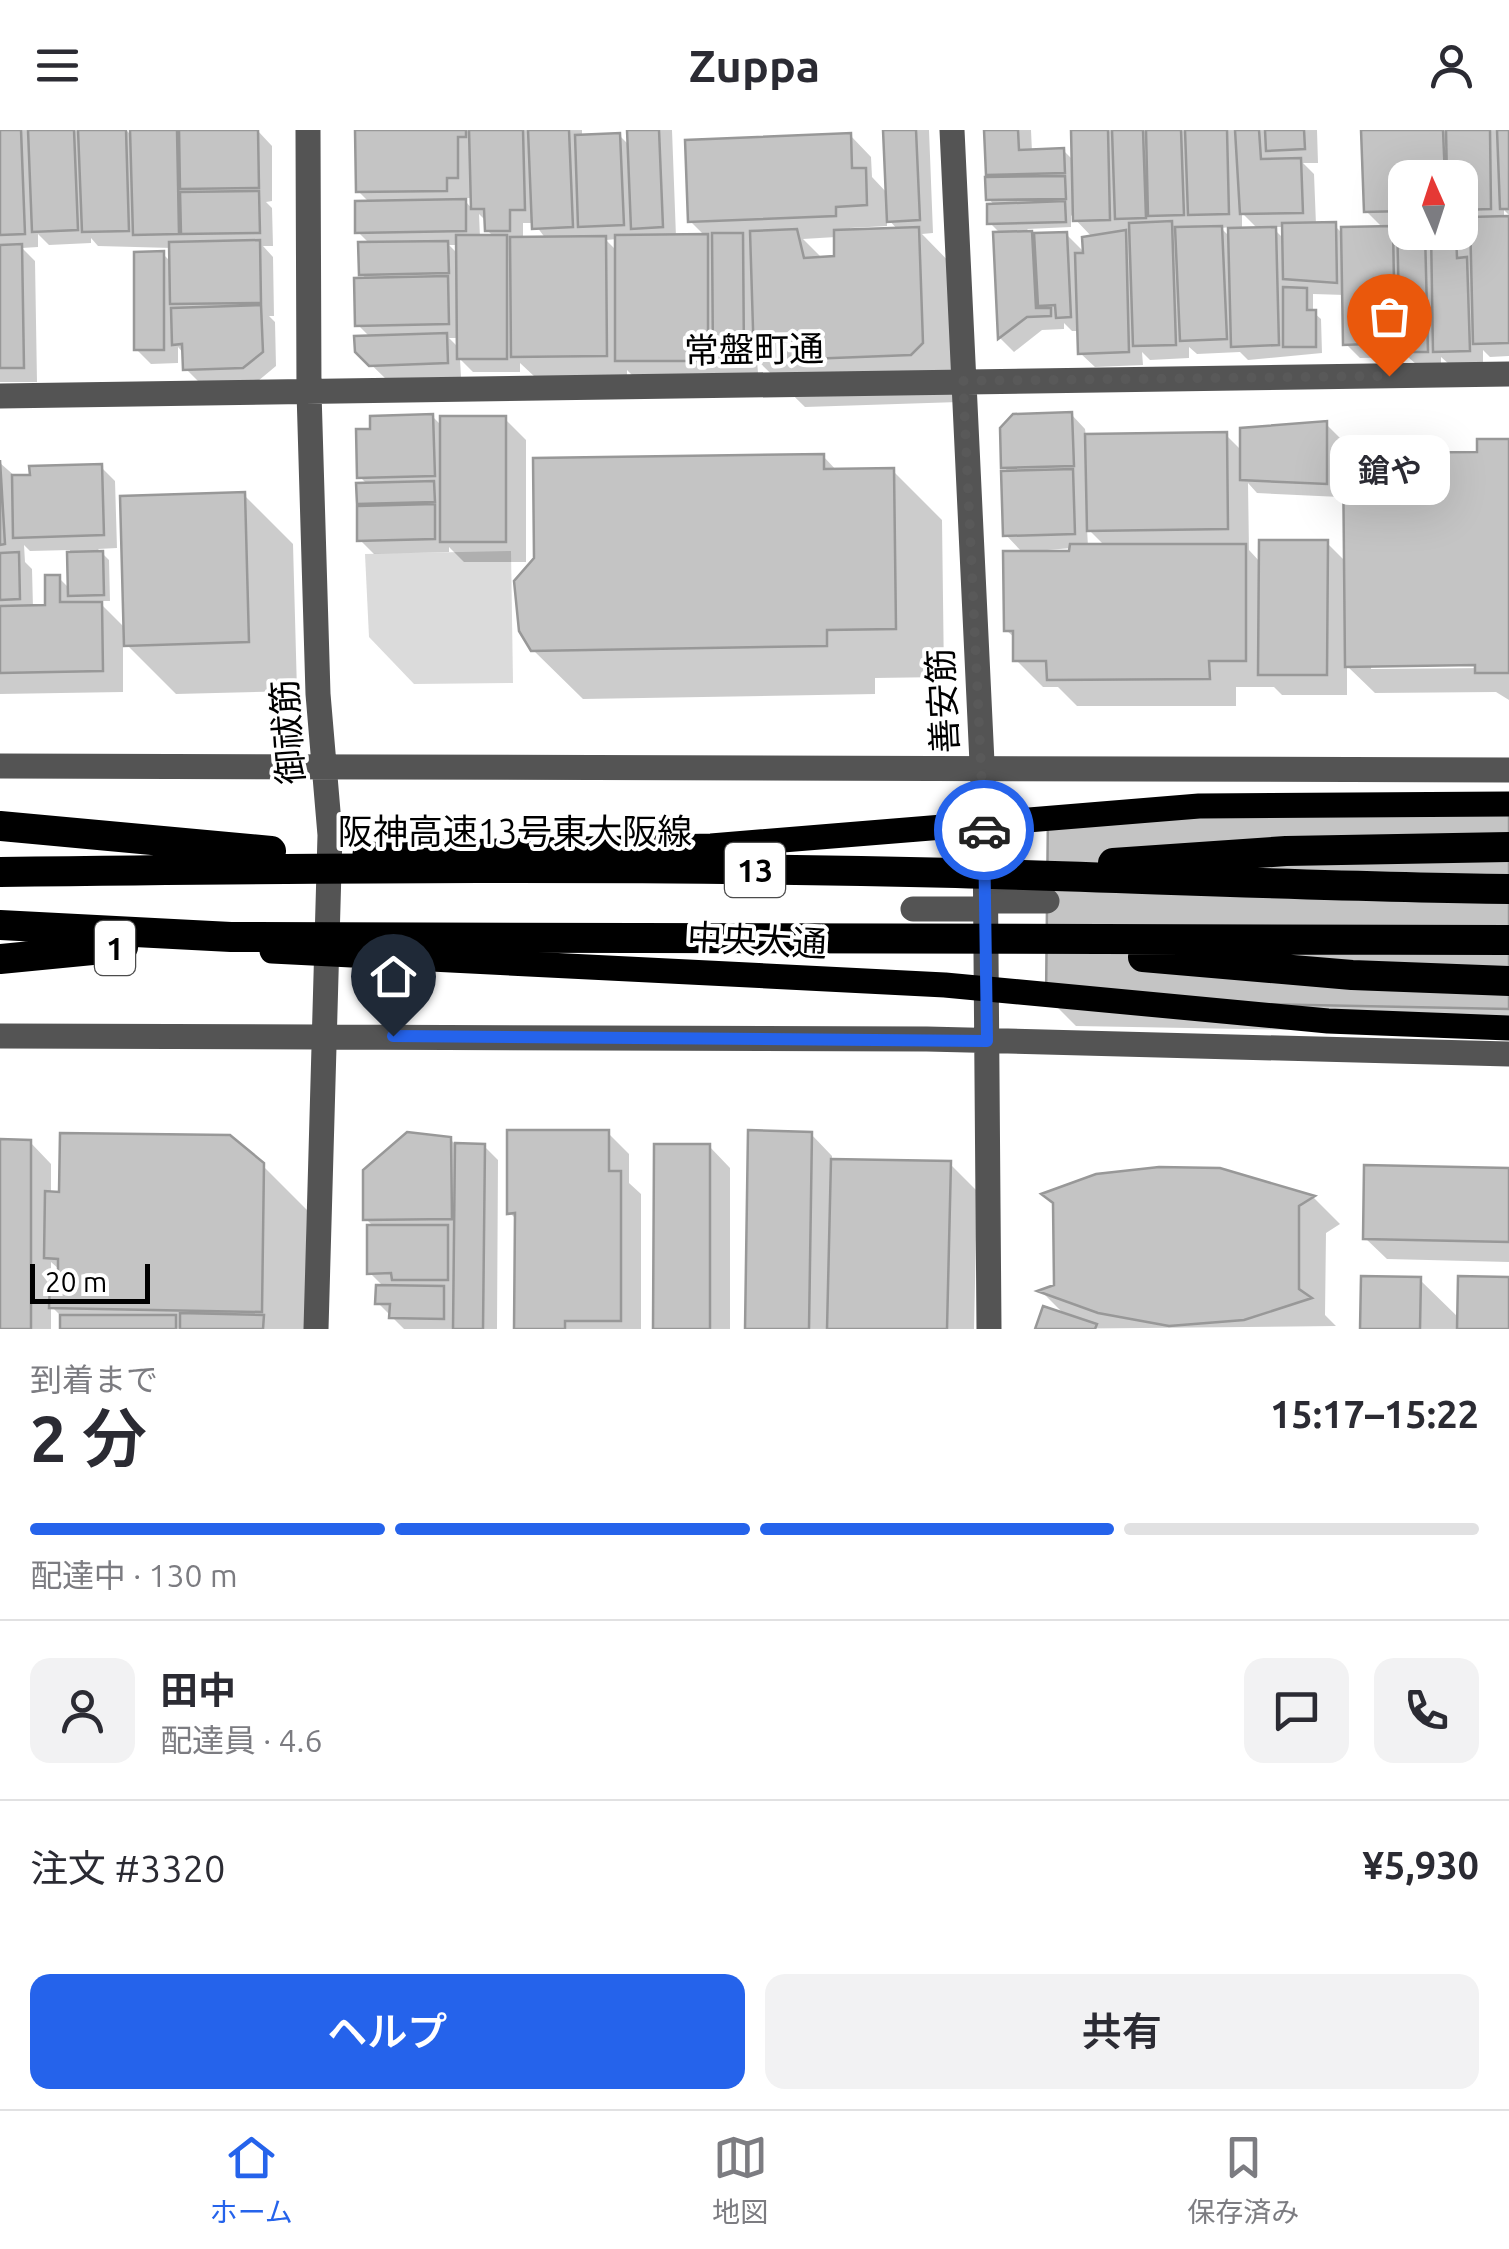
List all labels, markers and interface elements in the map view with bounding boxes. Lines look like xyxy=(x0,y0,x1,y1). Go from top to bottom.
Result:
icon: menu xyxy=(30,38,85,93)
icon: person xyxy=(1424,38,1479,93)
text: Zuppa xyxy=(689,40,820,91)
north arrow xyxy=(1388,160,1478,250)
map controls xyxy=(1388,160,1478,250)
pin xyxy=(1347,274,1432,377)
icon: bag xyxy=(1362,289,1417,344)
street label: 常盤町通 xyxy=(684,328,824,370)
callout: 鎗や xyxy=(1329,436,1449,506)
text: 鎗や xyxy=(1358,452,1422,488)
street label: 善安筋 xyxy=(919,648,965,754)
street label: 御祓筋 xyxy=(263,678,311,786)
courier xyxy=(934,780,1034,880)
icon: car xyxy=(957,803,1012,858)
street label: 阪神高速13号東大阪線 xyxy=(338,811,692,851)
road number: 13 xyxy=(725,843,785,897)
street label: 中央大通 xyxy=(686,916,828,964)
road number: 1 xyxy=(95,921,135,975)
pin xyxy=(351,934,436,1037)
icon: home xyxy=(366,949,421,1004)
scale bar xyxy=(30,1259,150,1304)
text: 20 m xyxy=(45,1266,107,1297)
text: 到着まで xyxy=(30,1361,158,1397)
text: 15:17–15:22 xyxy=(1270,1393,1479,1435)
text: 2 分 xyxy=(30,1401,147,1474)
text: 配達中 · 130 m xyxy=(30,1557,238,1593)
button: person xyxy=(30,1658,135,1763)
button: chat xyxy=(1244,1658,1349,1763)
button: phone xyxy=(1374,1658,1479,1763)
text: 田中 xyxy=(160,1669,236,1711)
text: 配達員 · 4.6 xyxy=(160,1722,323,1758)
text: ¥5,930 xyxy=(1362,1844,1479,1886)
text: 注文 #3320 xyxy=(30,1847,225,1889)
button: ヘルプ xyxy=(30,1974,745,2089)
button: 共有 xyxy=(765,1974,1479,2089)
tab: ホーム xyxy=(210,2130,293,2230)
tab: 地図 xyxy=(712,2130,768,2230)
tab: 保存済み xyxy=(1187,2130,1299,2230)

